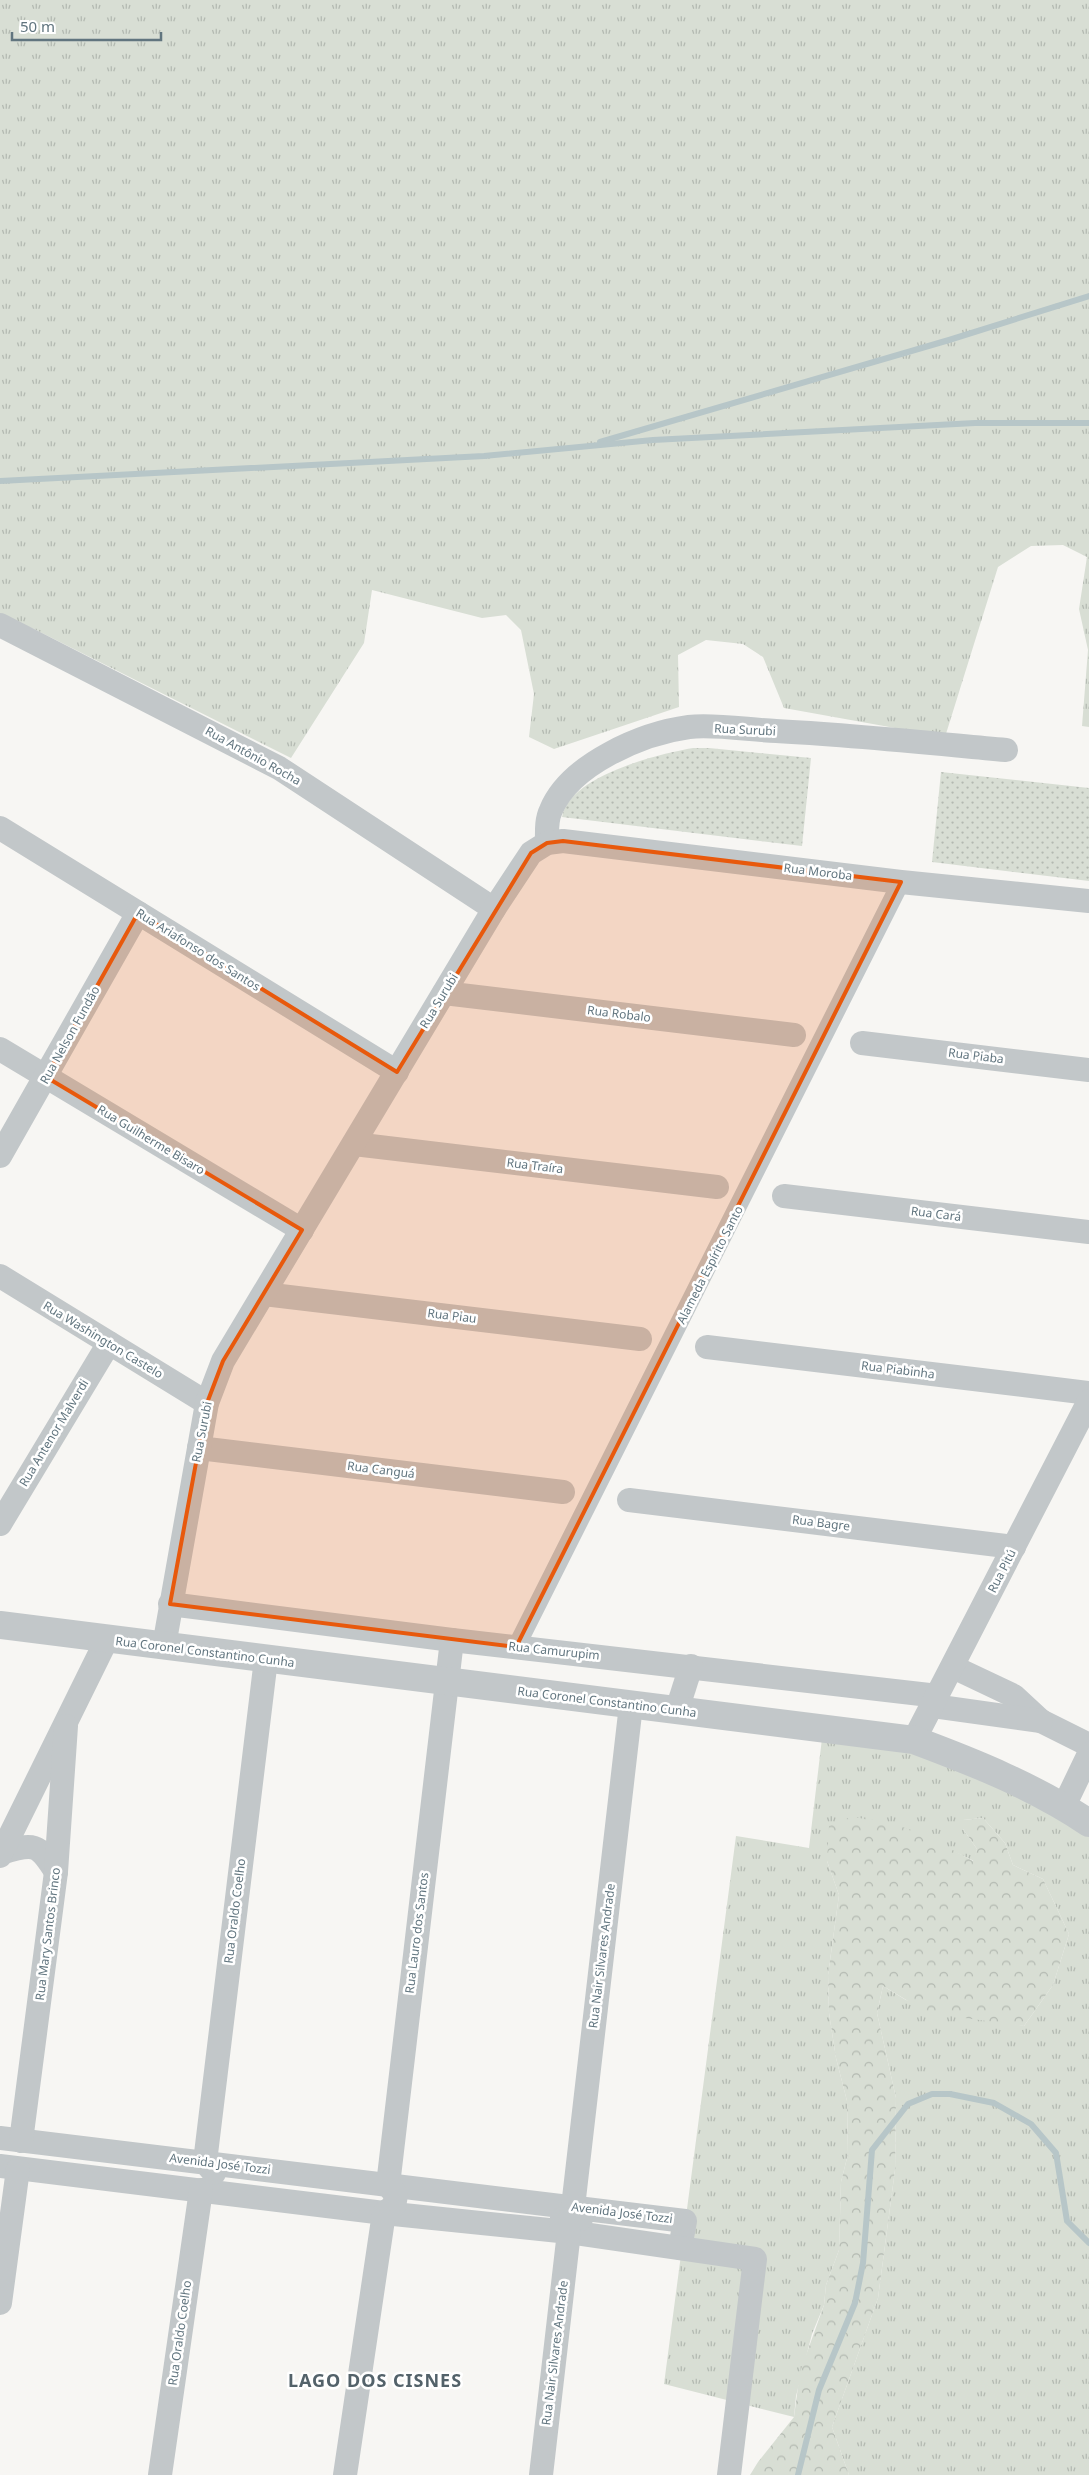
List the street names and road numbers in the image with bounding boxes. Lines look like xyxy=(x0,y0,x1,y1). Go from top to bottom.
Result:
street label: Rua Surubi xyxy=(714,719,776,740)
street label: Rua Antônio Rocha xyxy=(202,722,304,789)
street label: Rua Moroba xyxy=(783,859,853,884)
street label: Rua Ariafonso dos Santos xyxy=(133,904,264,995)
street label: Rua Surubi xyxy=(415,970,462,1032)
street label: Rua Nelson Fundão xyxy=(36,983,104,1087)
street label: Rua Robalo xyxy=(586,1001,652,1026)
street label: Rua Piaba xyxy=(947,1044,1005,1067)
street label: Rua Guilherme Bisaro xyxy=(94,1101,208,1178)
street label: Rua Traíra xyxy=(506,1154,564,1177)
street label: Rua Cará xyxy=(910,1202,962,1225)
street label: Alameda Espírito Santo xyxy=(672,1203,747,1327)
street label: Rua Washington Castelo xyxy=(40,1297,166,1382)
street label: Rua Piau xyxy=(427,1304,478,1327)
street label: Rua Piabinha xyxy=(860,1357,936,1382)
street label: Rua Antenor Malverdi xyxy=(15,1376,92,1490)
street label: Rua Surubi xyxy=(187,1400,216,1464)
street label: Rua Canguá xyxy=(346,1457,416,1482)
street label: Rua Bagre xyxy=(791,1511,851,1535)
street label: Rua Pitú xyxy=(983,1546,1020,1596)
street label: Rua Coronel Constantino Cunha xyxy=(115,1632,296,1671)
street label: Rua Camurupim xyxy=(508,1637,601,1664)
street label: Rua Coronel Constantino Cunha xyxy=(517,1682,698,1721)
street label: Rua Oraldo Coelho xyxy=(220,1857,249,1964)
street label: Rua Mary Santos Brinco xyxy=(31,1866,64,2001)
street label: Rua Lauro dos Santos xyxy=(401,1871,432,1994)
street label: Rua Nair Silvares Andrade xyxy=(584,1882,619,2029)
street label: Avenida José Tozzi xyxy=(169,2149,272,2178)
street label: Avenida José Tozzi xyxy=(571,2198,674,2227)
street label: Rua Oraldo Coelho xyxy=(164,2279,195,2386)
street label: Rua Nair Silvares Andrade xyxy=(537,2279,572,2426)

